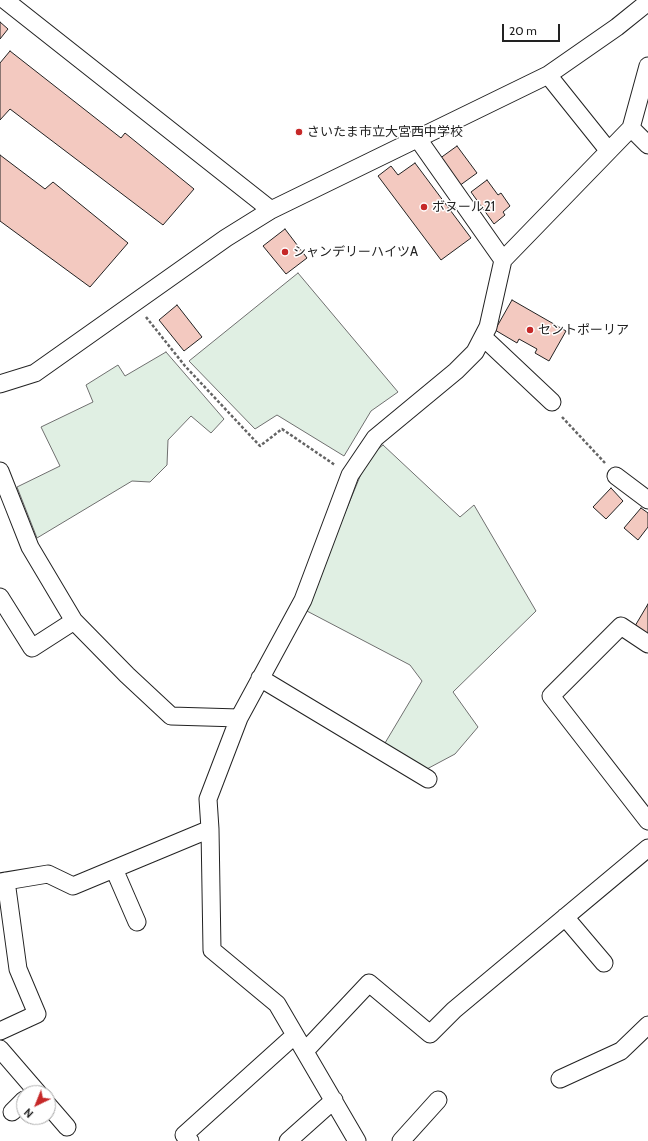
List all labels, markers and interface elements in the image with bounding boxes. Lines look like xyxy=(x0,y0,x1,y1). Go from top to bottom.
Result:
scale bar xyxy=(504,16,562,42)
text: 20 m xyxy=(509,23,537,38)
place label: さいたま市立大宮西中学校 xyxy=(307,124,463,140)
marker: さいたま市立大宮西中学校 xyxy=(294,127,304,137)
place label: ボヌール21 xyxy=(432,199,495,215)
marker: ボヌール21 xyxy=(419,202,429,212)
place label: シャンデリーハイツA xyxy=(293,244,418,260)
marker: シャンデリーハイツA xyxy=(280,247,290,257)
place label: セントポーリア xyxy=(538,322,629,338)
marker: セントポーリア xyxy=(525,325,535,335)
north arrow xyxy=(16,1085,56,1125)
text: N xyxy=(21,1105,36,1121)

